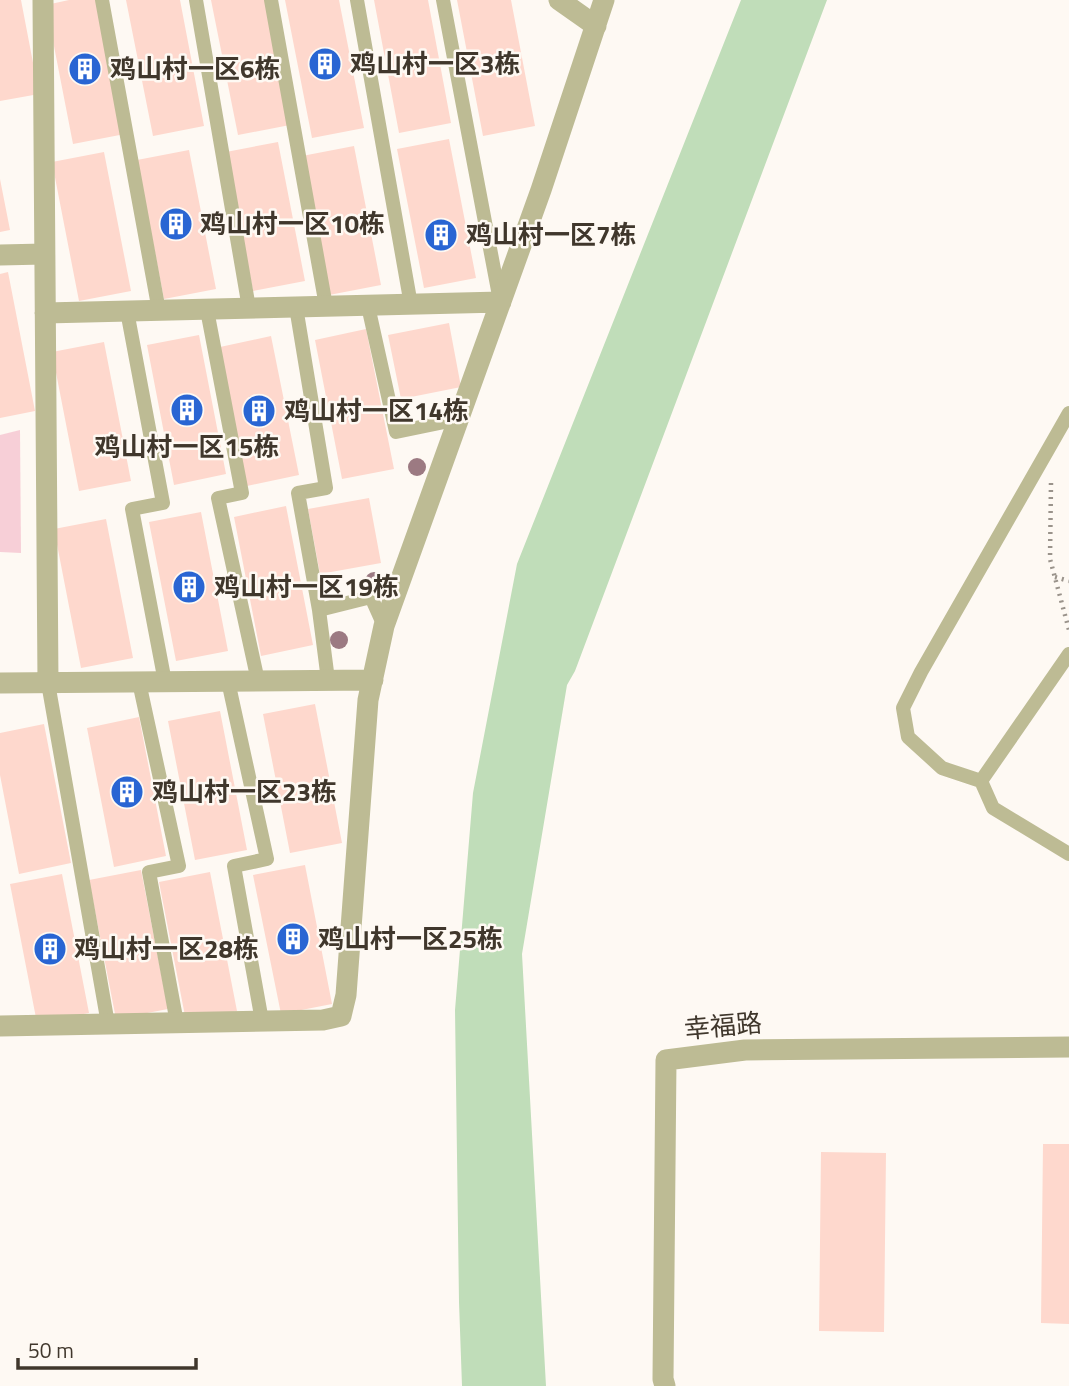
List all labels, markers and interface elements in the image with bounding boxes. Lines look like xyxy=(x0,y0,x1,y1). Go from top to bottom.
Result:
place label: 鸡山村一区3栋 xyxy=(350,44,521,83)
building icon: 鸡山村一区3栋 xyxy=(306,45,344,83)
place label: 鸡山村一区6栋 xyxy=(110,49,281,88)
building icon: 鸡山村一区6栋 xyxy=(66,50,104,88)
place label: 鸡山村一区10栋 xyxy=(200,204,385,243)
building icon: 鸡山村一区10栋 xyxy=(157,205,195,243)
place label: 鸡山村一区7栋 xyxy=(466,215,637,254)
building icon: 鸡山村一区7栋 xyxy=(422,216,460,254)
building icon: 鸡山村一区15栋 xyxy=(168,391,206,429)
place label: 鸡山村一区14栋 xyxy=(284,391,469,430)
building icon: 鸡山村一区14栋 xyxy=(240,392,278,430)
place label: 鸡山村一区15栋 xyxy=(94,427,280,466)
place label: 鸡山村一区19栋 xyxy=(214,567,399,606)
building icon: 鸡山村一区19栋 xyxy=(170,568,208,606)
place label: 鸡山村一区23栋 xyxy=(152,772,337,811)
building icon: 鸡山村一区23栋 xyxy=(108,773,146,811)
place label: 鸡山村一区25栋 xyxy=(318,919,503,958)
building icon: 鸡山村一区25栋 xyxy=(274,920,312,958)
place label: 鸡山村一区28栋 xyxy=(74,929,259,968)
building icon: 鸡山村一区28栋 xyxy=(31,930,69,968)
street label: 幸福路 xyxy=(682,1003,764,1048)
scale bar xyxy=(18,1326,196,1370)
text: 50 m xyxy=(28,1334,74,1366)

